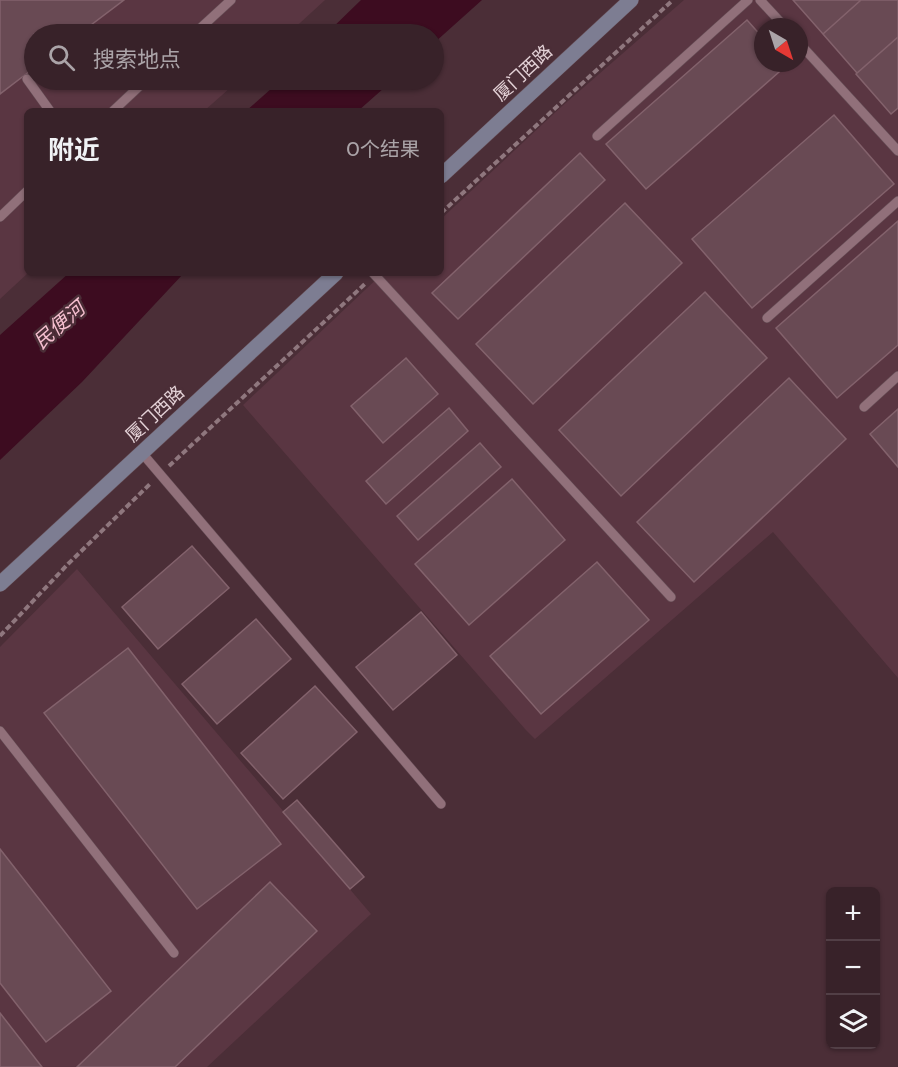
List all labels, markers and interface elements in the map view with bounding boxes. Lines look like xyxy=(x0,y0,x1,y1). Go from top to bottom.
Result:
north arrow xyxy=(754,18,808,72)
search box xyxy=(24,24,444,90)
street label: 厦门西路 xyxy=(489,40,557,106)
icon: search xyxy=(45,41,78,74)
text: 搜索地点 xyxy=(93,46,181,73)
text: 附近 xyxy=(48,134,100,166)
text: 0个结果 xyxy=(346,137,420,161)
water label: 民便河 xyxy=(28,294,93,354)
street label: 厦门西路 xyxy=(121,381,189,447)
map controls xyxy=(826,887,880,1049)
button: + xyxy=(826,887,880,941)
button: − xyxy=(826,941,880,995)
button: layers xyxy=(826,995,880,1049)

